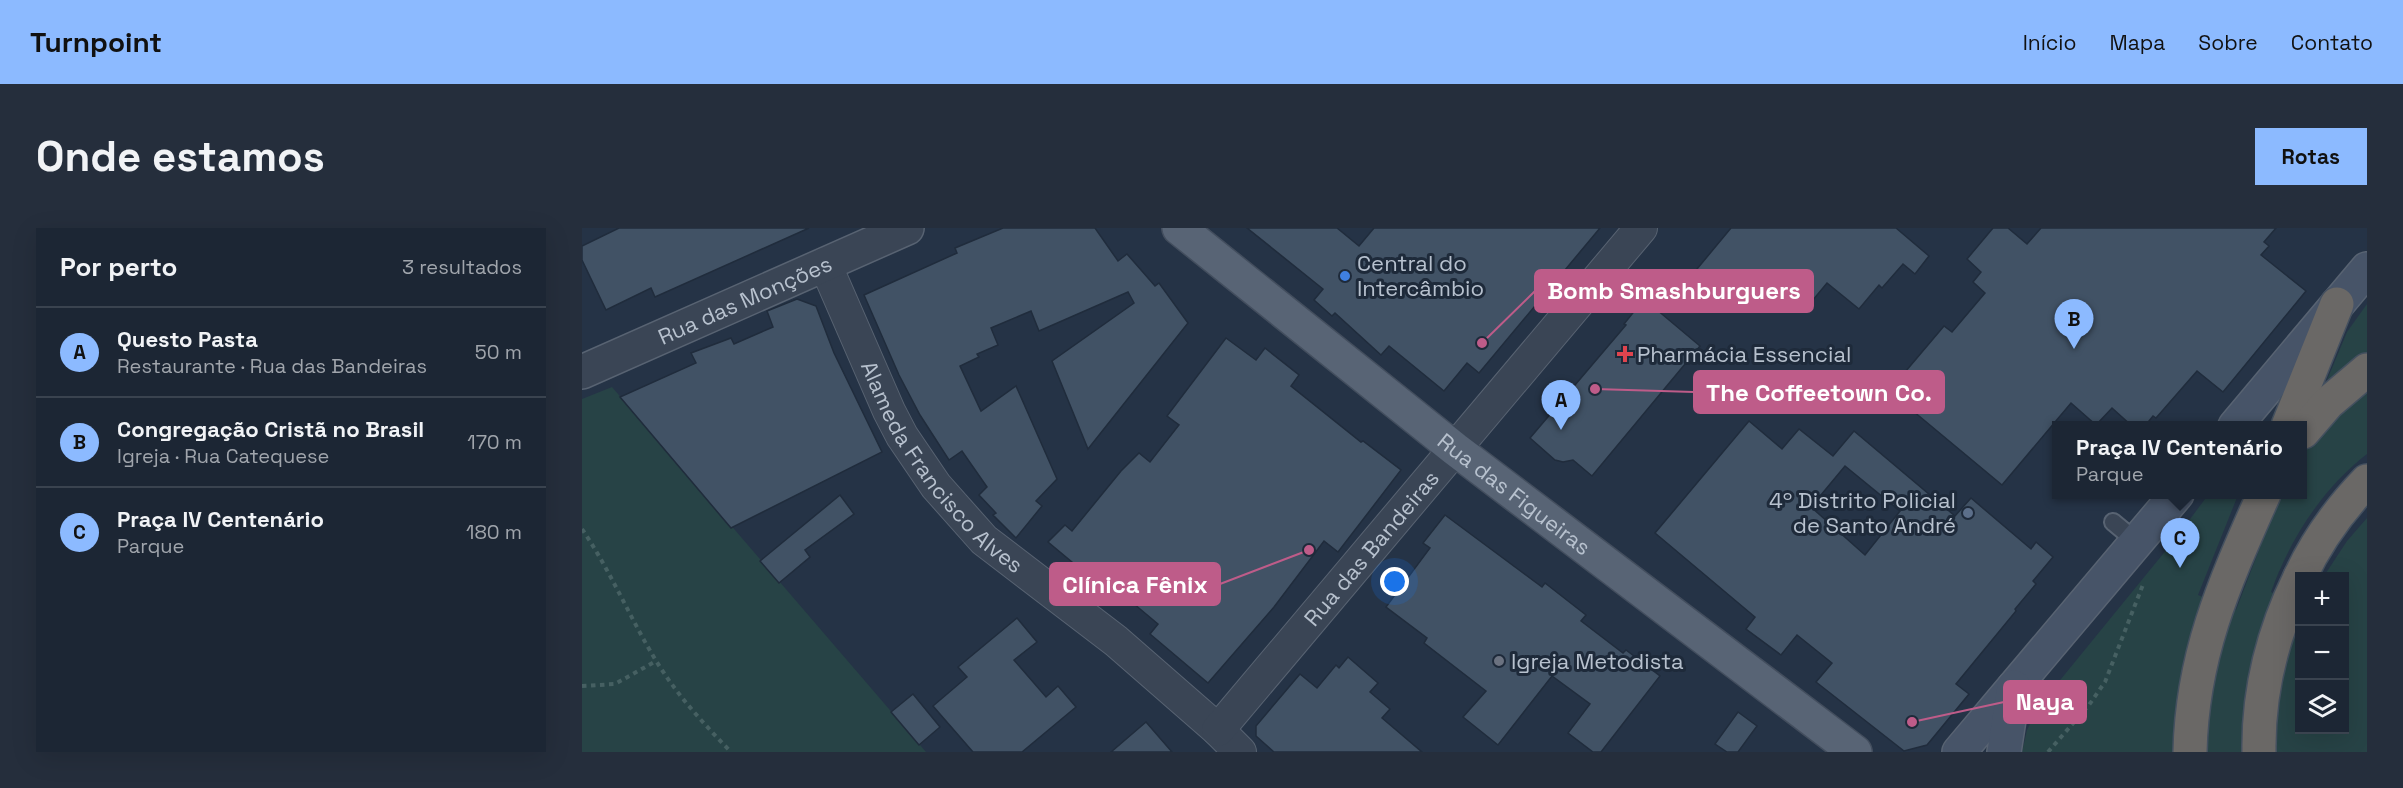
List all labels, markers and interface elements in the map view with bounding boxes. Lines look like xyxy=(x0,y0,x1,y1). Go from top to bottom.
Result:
text: Turnpoint xyxy=(30,24,162,60)
text: Início xyxy=(2023,29,2076,56)
text: Mapa xyxy=(2109,29,2165,56)
text: Sobre xyxy=(2198,29,2258,56)
text: Contato xyxy=(2291,29,2373,56)
button: Rotas xyxy=(2255,128,2367,185)
text: Onde estamos xyxy=(36,130,325,183)
street label: Rua das Monções xyxy=(653,249,836,351)
place label: Central do Intercâmbio xyxy=(1357,249,1484,302)
text: Por perto xyxy=(60,250,177,284)
text: 3 resultados xyxy=(402,254,522,280)
marker: Central do Intercâmbio xyxy=(1338,269,1352,283)
callout: Bomb Smashburguers xyxy=(1535,270,1813,312)
text: Bomb Smashburguers xyxy=(1547,275,1801,306)
pin: B xyxy=(2054,300,2094,349)
text: Questo Pasta xyxy=(117,325,258,353)
text: A xyxy=(73,339,86,365)
text: 50 m xyxy=(475,339,522,365)
place label: Pharmácia Essencial xyxy=(1637,340,1851,368)
marker: Pharmácia Essencial xyxy=(1618,347,1632,361)
text: Restaurante · Rua das Bandeiras xyxy=(117,353,427,379)
street label: Alameda Francisco Alves xyxy=(855,357,1029,579)
callout: The Coffeetown Co. xyxy=(1694,371,1944,413)
text: The Coffeetown Co. xyxy=(1706,377,1932,408)
pin: A xyxy=(1542,380,1580,430)
text: Congregação Cristã no Brasil xyxy=(117,415,424,443)
popup xyxy=(2052,421,2307,499)
street label: Rua das Figueiras xyxy=(1432,427,1597,561)
text: B xyxy=(73,429,86,455)
text: 170 m xyxy=(467,429,522,455)
text: Praça IV Centenário xyxy=(2076,433,2283,461)
text: Igreja · Rua Catequese xyxy=(117,443,329,469)
text: Parque xyxy=(2076,461,2143,487)
street label: Rua das Bandeiras xyxy=(1298,464,1445,632)
place label: 4º Distrito Policial de Santo André xyxy=(1769,486,1956,539)
text: Praça IV Centenário xyxy=(117,505,324,533)
marker: 4º Distrito Policial de Santo André xyxy=(1961,506,1975,520)
pin: C xyxy=(2160,518,2200,568)
text: C xyxy=(73,519,86,545)
text: 180 m xyxy=(466,519,522,545)
text: Parque xyxy=(117,533,184,559)
callout: Clínica Fênix xyxy=(1050,563,1220,605)
your location xyxy=(1380,567,1409,596)
text: Clínica Fênix xyxy=(1062,569,1208,600)
map controls xyxy=(2295,572,2349,734)
button: + xyxy=(2295,572,2349,626)
button: − xyxy=(2295,626,2349,680)
place label: Igreja Metodista xyxy=(1511,647,1684,675)
marker: Igreja Metodista xyxy=(1492,654,1506,668)
button: layers xyxy=(2295,680,2349,734)
callout: Naya xyxy=(2004,681,2086,723)
text: Naya xyxy=(2016,686,2074,717)

